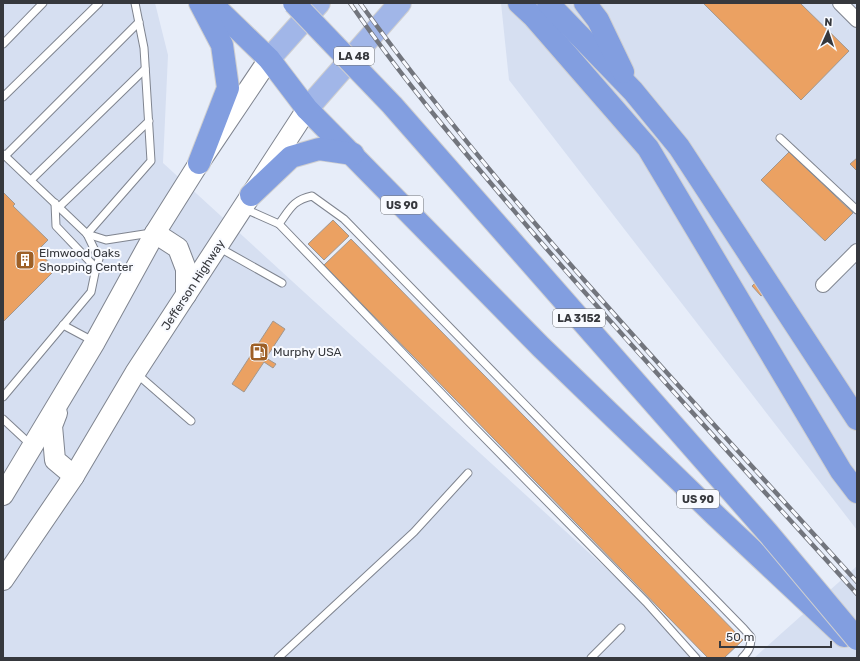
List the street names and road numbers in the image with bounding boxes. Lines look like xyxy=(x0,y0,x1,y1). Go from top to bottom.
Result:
road number: LA 48 xyxy=(334,47,374,65)
road number: US 90 xyxy=(381,196,423,214)
street label: Jefferson Highway xyxy=(158,237,228,333)
road number: LA 3152 xyxy=(553,309,605,327)
road number: US 90 xyxy=(677,490,719,508)

